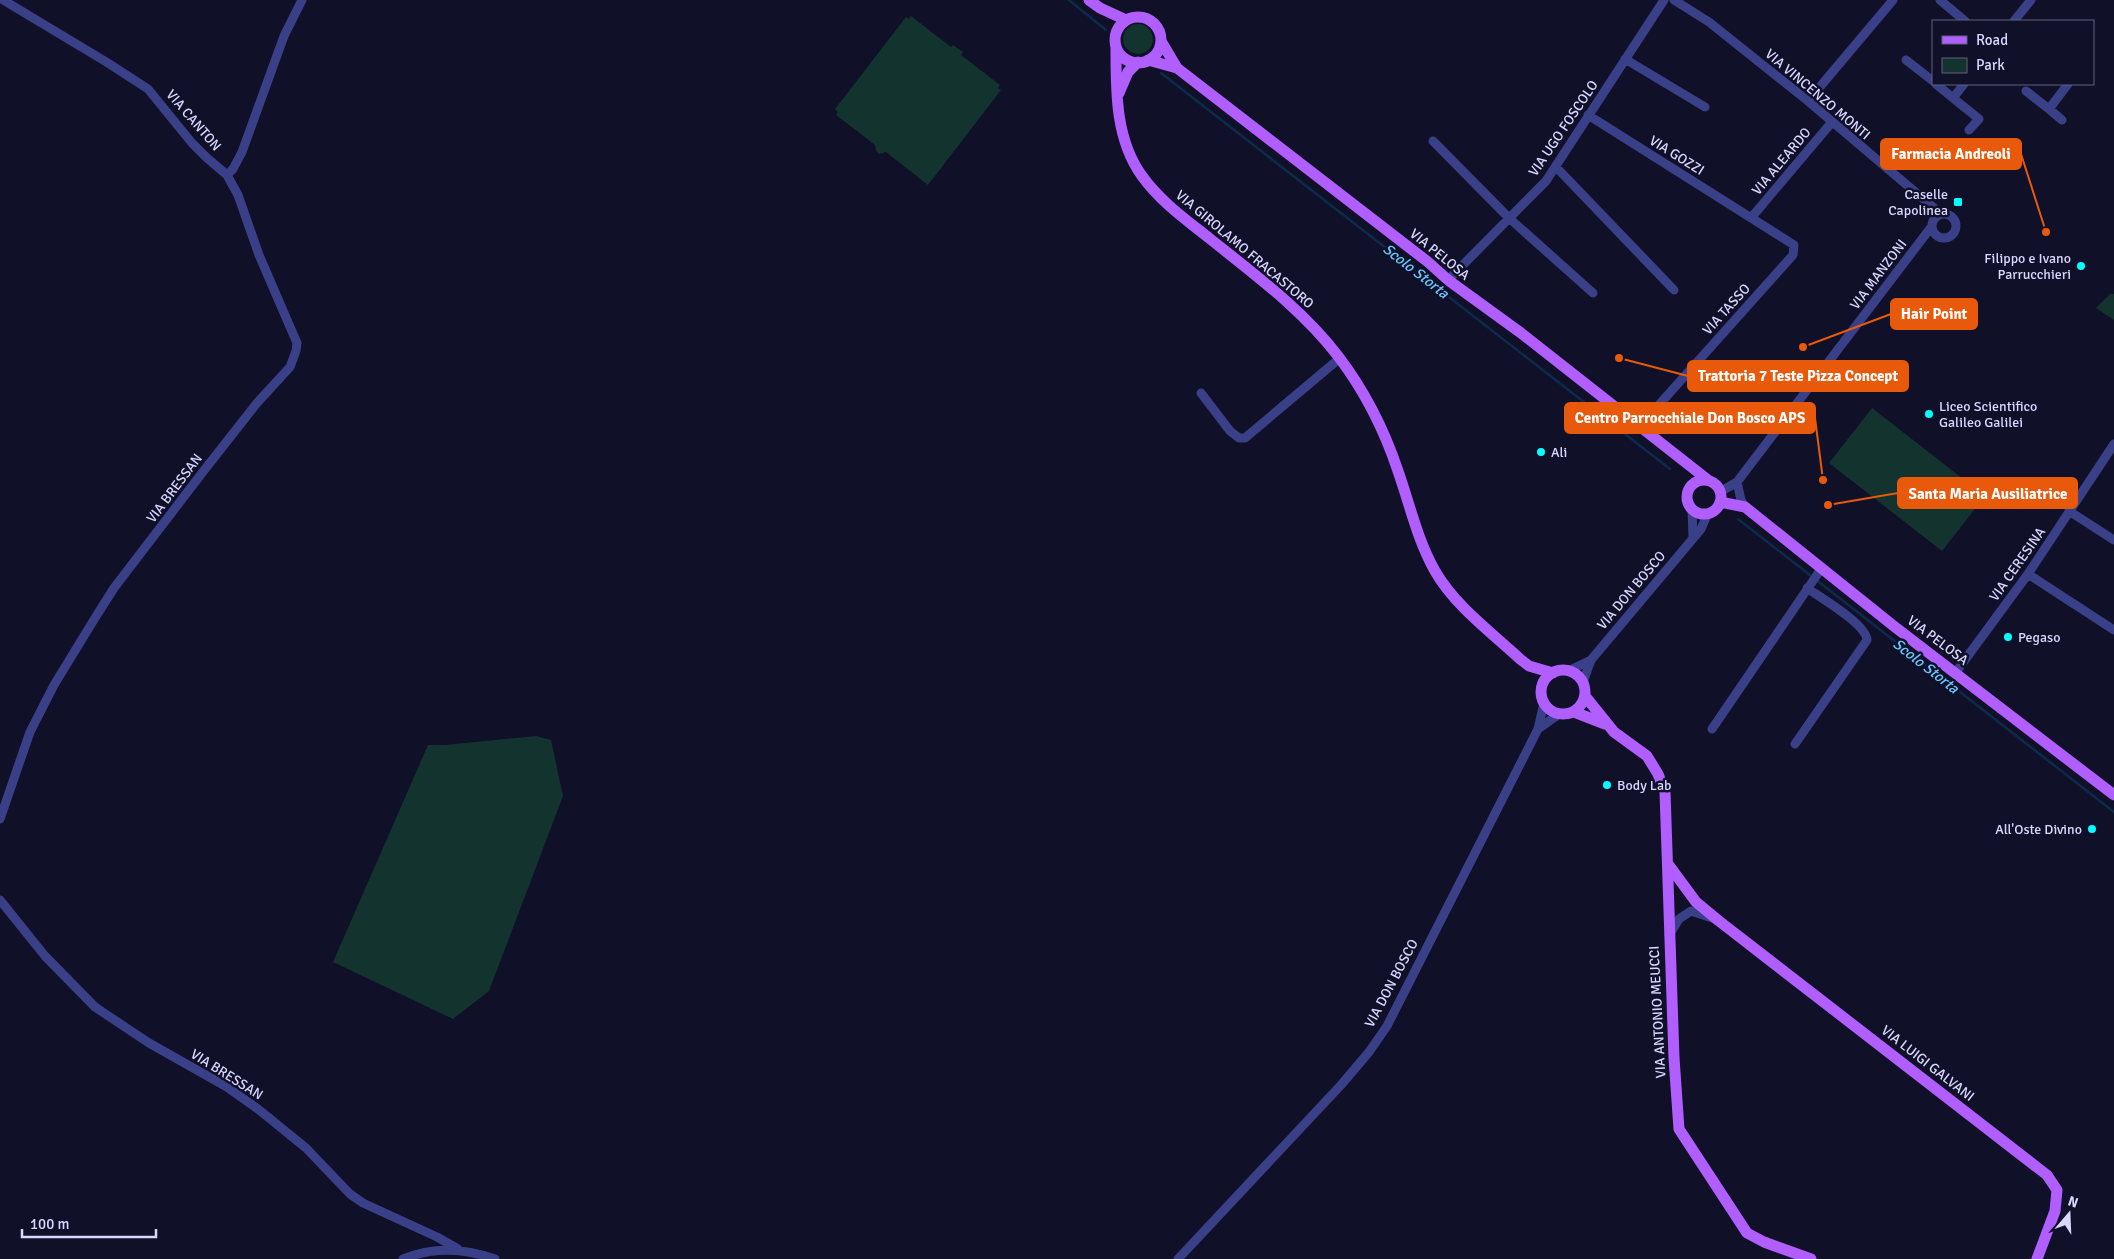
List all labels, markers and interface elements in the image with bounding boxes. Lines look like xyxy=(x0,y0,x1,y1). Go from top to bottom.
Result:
legend xyxy=(1932,20,2094,85)
text: Road xyxy=(1976,31,2008,49)
street label: VIA VINCENZO MONTI xyxy=(1762,45,1874,143)
text: Park xyxy=(1976,56,2005,74)
street label: VIA UGO FOSCOLO xyxy=(1525,77,1602,180)
street label: VIA CANTON xyxy=(162,86,225,154)
street label: VIA ALEARDO xyxy=(1748,124,1814,198)
street label: VIA GOZZI xyxy=(1646,132,1707,179)
callout: Farmacia Andreoli xyxy=(1881,139,2021,169)
text: Farmacia Andreoli xyxy=(1891,145,2011,163)
place label: Caselle Capolinea xyxy=(1888,186,1948,219)
street label: VIA GIROLAMO FRACASTORO xyxy=(1172,187,1317,312)
marker: Caselle Capolinea xyxy=(1952,196,1964,208)
street label: VIA PELOSA xyxy=(1406,225,1473,284)
street label: VIA MANZONI xyxy=(1846,236,1910,313)
water label: Scolo Storta xyxy=(1380,240,1453,302)
place label: Filippo e Ivano Parrucchieri xyxy=(1984,250,2071,283)
marker: Filippo e Ivano Parrucchieri xyxy=(2075,260,2087,272)
street label: VIA TASSO xyxy=(1699,280,1754,338)
callout: Hair Point xyxy=(1891,299,1977,329)
text: Hair Point xyxy=(1901,305,1968,323)
callout: Trattoria 7 Teste Pizza Concept xyxy=(1688,361,1908,391)
text: Trattoria 7 Teste Pizza Concept xyxy=(1698,367,1898,385)
place label: Liceo Scientifico Galileo Galilei xyxy=(1939,398,2037,431)
callout: Centro Parrocchiale Don Bosco APS xyxy=(1565,403,1815,433)
marker: Liceo Scientifico Galileo Galilei xyxy=(1923,408,1935,420)
text: Centro Parrocchiale Don Bosco APS xyxy=(1575,409,1805,427)
place label: Ali xyxy=(1551,444,1567,461)
marker: Ali xyxy=(1535,446,1547,458)
street label: VIA BRESSAN xyxy=(143,450,206,526)
callout: Santa Maria Ausiliatrice xyxy=(1898,478,2077,508)
text: Santa Maria Ausiliatrice xyxy=(1909,485,2067,503)
street label: VIA CERESINA xyxy=(1986,524,2049,605)
street label: VIA DON BOSCO xyxy=(1594,547,1669,633)
street label: VIA PELOSA xyxy=(1904,612,1972,669)
place label: Pegaso xyxy=(2018,629,2060,646)
marker: Pegaso xyxy=(2002,631,2014,643)
water label: Scolo Storta xyxy=(1890,635,1963,697)
place label: Body Lab xyxy=(1617,777,1671,794)
marker: Body Lab xyxy=(1601,779,1613,791)
place label: All'Oste Divino xyxy=(1995,821,2082,838)
marker: All'Oste Divino xyxy=(2086,823,2098,835)
street label: VIA DON BOSCO xyxy=(1361,936,1422,1030)
street label: VIA ANTONIO MEUCCI xyxy=(1646,945,1669,1079)
street label: VIA LUIGI GALVANI xyxy=(1878,1022,1978,1105)
street label: VIA BRESSAN xyxy=(187,1045,266,1103)
north arrow xyxy=(2044,1189,2094,1239)
text: N xyxy=(2066,1193,2080,1212)
scale bar xyxy=(22,1206,156,1238)
text: 100 m xyxy=(30,1215,70,1233)

